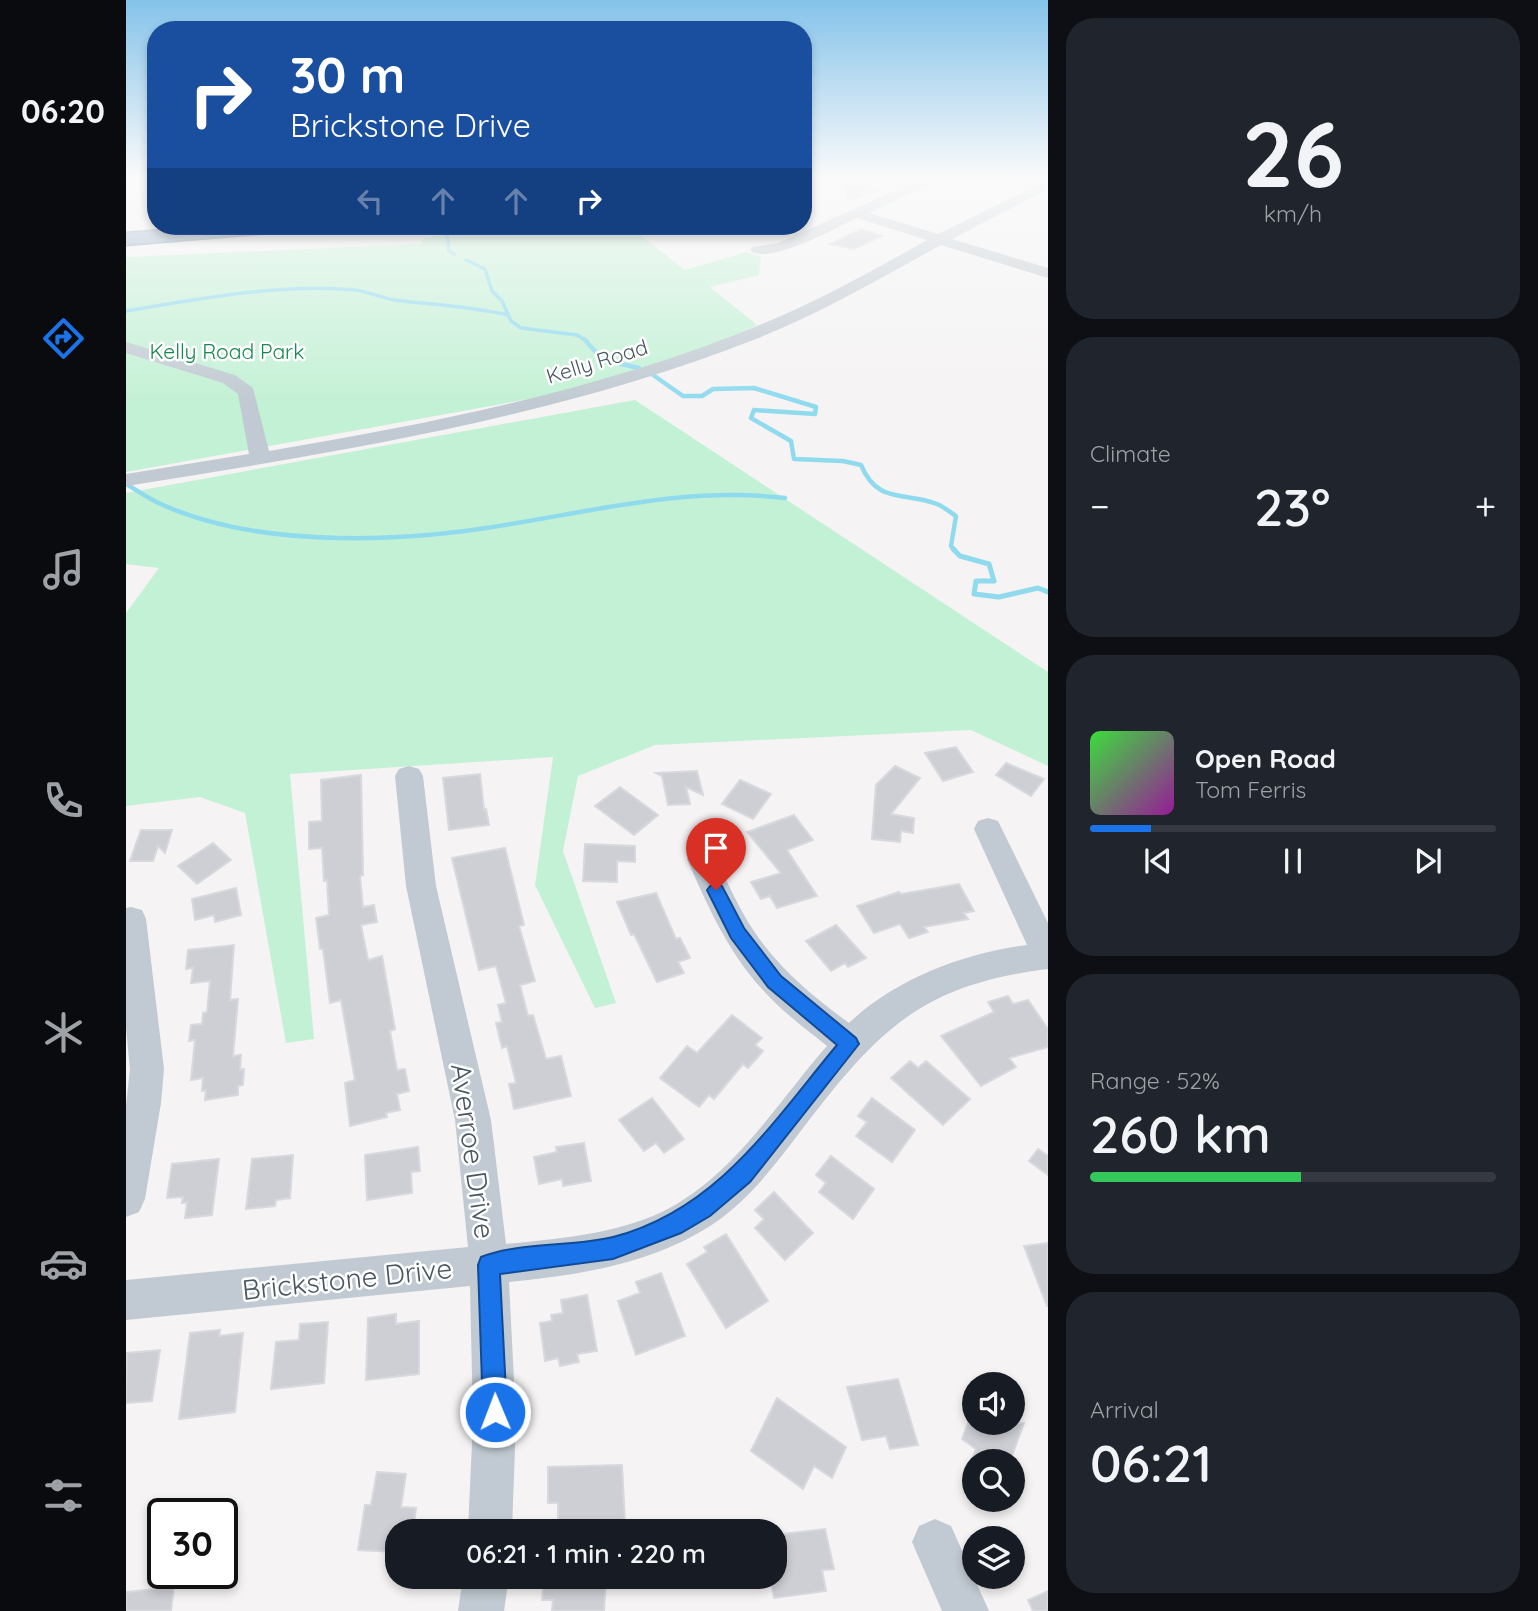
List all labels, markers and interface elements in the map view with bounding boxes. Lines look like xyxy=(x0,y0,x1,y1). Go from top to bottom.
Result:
text: 30 m xyxy=(290,44,405,105)
icon: right xyxy=(175,49,266,140)
text: 06:20 xyxy=(21,91,105,131)
text: 26 xyxy=(1242,96,1344,210)
text: Brickstone Drive xyxy=(290,105,531,145)
icon: left xyxy=(351,182,389,220)
icon: ahead xyxy=(424,182,462,220)
icon: ahead xyxy=(497,182,535,220)
icon: right xyxy=(570,182,608,220)
text: km/h xyxy=(1264,199,1322,228)
icon: directions xyxy=(39,314,88,363)
street label: Kelly Road xyxy=(543,333,651,389)
park label: Kelly Road Park xyxy=(150,338,304,364)
text: Climate xyxy=(1090,439,1171,468)
text: 23° xyxy=(1254,474,1330,539)
text: − xyxy=(1090,482,1110,530)
text: + xyxy=(1475,482,1496,530)
icon: music xyxy=(39,545,88,594)
text: Open Road xyxy=(1195,742,1336,775)
text: Tom Ferris xyxy=(1195,775,1306,804)
icon: phone xyxy=(39,776,88,825)
pin xyxy=(686,818,746,890)
icon: arrive xyxy=(697,829,735,867)
icon: previous xyxy=(1139,842,1177,880)
icon: pause xyxy=(1274,842,1312,880)
icon: next xyxy=(1409,842,1447,880)
icon: climate xyxy=(39,1008,88,1057)
street label: Averroe Drive xyxy=(444,1061,503,1241)
text: Range · 52% xyxy=(1090,1066,1220,1095)
text: 260 km xyxy=(1090,1101,1271,1166)
icon: car xyxy=(39,1239,88,1288)
street label: Brickstone Drive xyxy=(240,1250,454,1307)
map controls xyxy=(962,1372,1025,1589)
button: sound xyxy=(962,1372,1025,1435)
position arrow xyxy=(458,1375,532,1449)
text: Arrival xyxy=(1090,1395,1159,1424)
text: 06:21 xyxy=(1090,1430,1212,1495)
button: search xyxy=(962,1449,1025,1512)
icon: filters xyxy=(39,1471,88,1520)
speed limit sign: 30 xyxy=(147,1498,238,1589)
button: layers xyxy=(962,1526,1025,1589)
text: 06:21 · 1 min · 220 m xyxy=(466,1537,706,1570)

